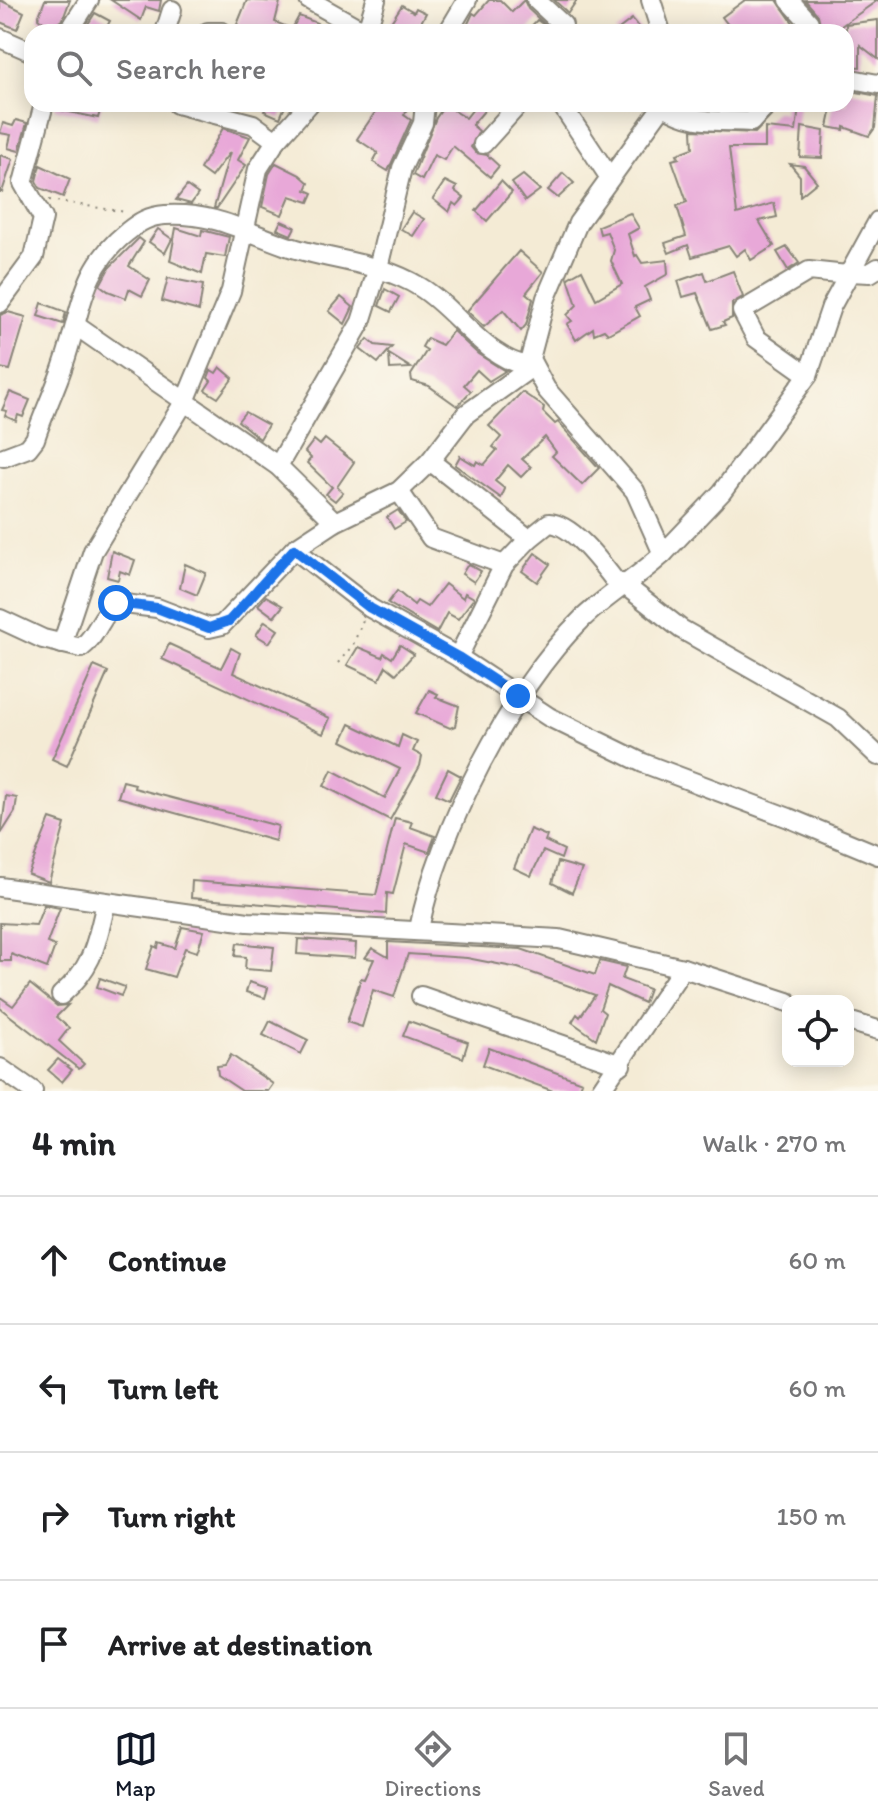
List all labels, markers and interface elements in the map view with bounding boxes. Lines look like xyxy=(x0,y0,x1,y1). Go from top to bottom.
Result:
search box xyxy=(24,24,854,112)
icon: search xyxy=(52,46,96,90)
text: Search here xyxy=(116,50,266,87)
route start xyxy=(98,585,134,621)
route end xyxy=(500,678,536,714)
map controls xyxy=(782,995,854,1067)
button: locate xyxy=(782,995,854,1067)
text: 4 min xyxy=(32,1123,116,1164)
text: Walk · 270 m xyxy=(702,1127,846,1159)
icon: ahead xyxy=(32,1238,76,1282)
text: Continue xyxy=(108,1242,227,1279)
text: 60 m xyxy=(789,1244,846,1276)
icon: left xyxy=(32,1366,76,1410)
text: Turn left xyxy=(108,1370,219,1407)
text: 60 m xyxy=(789,1372,846,1404)
icon: right xyxy=(32,1494,76,1538)
text: Turn right xyxy=(108,1498,236,1535)
text: 150 m xyxy=(777,1500,846,1532)
icon: arrive xyxy=(32,1622,76,1666)
text: Arrive at destination xyxy=(108,1626,372,1663)
tab: Map xyxy=(114,1727,158,1802)
tab: Directions xyxy=(385,1727,481,1802)
tab: Saved xyxy=(708,1727,764,1802)

